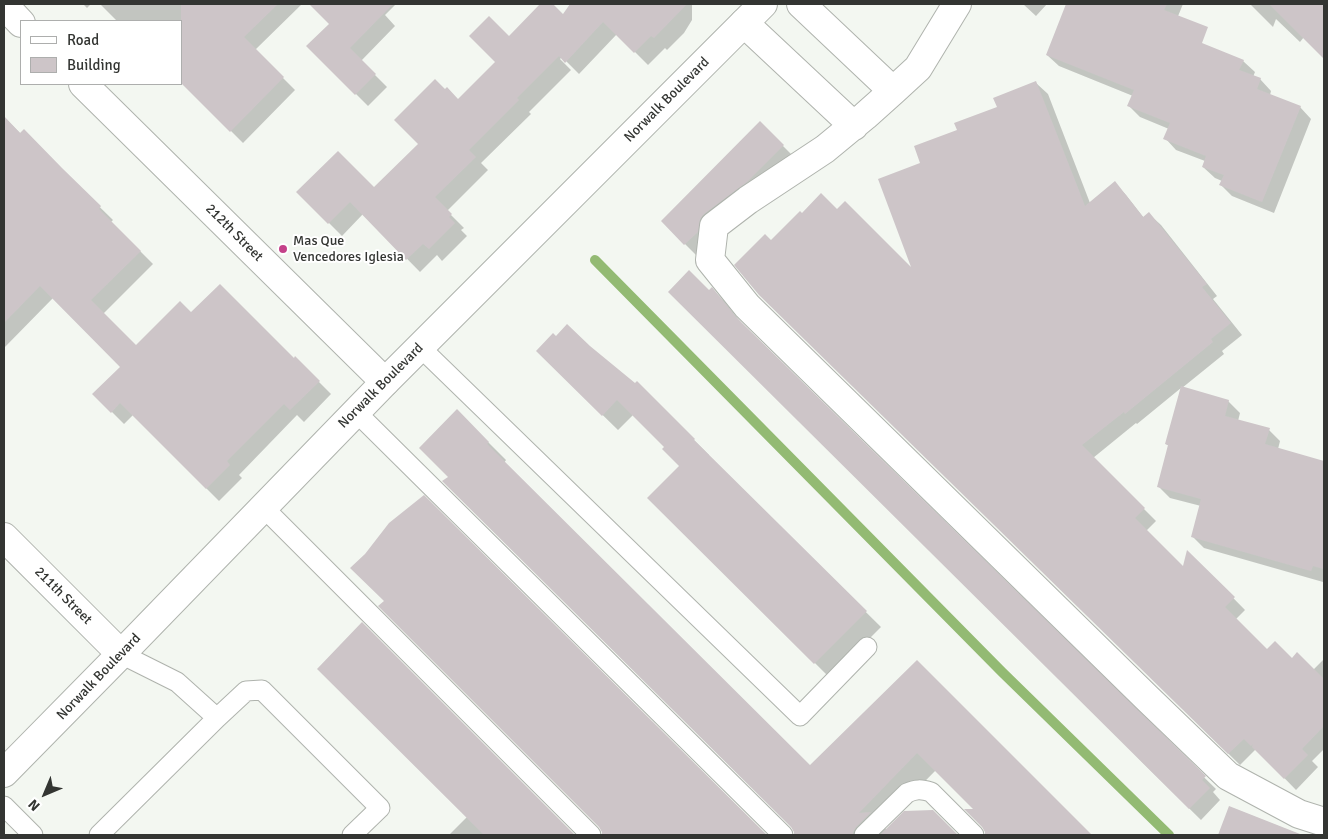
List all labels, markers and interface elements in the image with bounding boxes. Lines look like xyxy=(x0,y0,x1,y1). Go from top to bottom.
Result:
legend xyxy=(20,20,182,85)
text: Road xyxy=(67,31,99,49)
street label: Norwalk Boulevard xyxy=(621,54,713,146)
text: Building xyxy=(67,56,121,74)
street label: 212th Street xyxy=(202,201,266,265)
place label: Mas Que Vencedores Iglesia xyxy=(293,233,404,266)
marker: Mas Que Vencedores Iglesia xyxy=(277,243,289,255)
street label: Norwalk Boulevard xyxy=(335,340,427,432)
street label: 211th Street xyxy=(31,564,95,628)
street label: Norwalk Boulevard xyxy=(53,630,145,724)
north arrow xyxy=(20,769,70,819)
text: N xyxy=(25,796,43,814)

